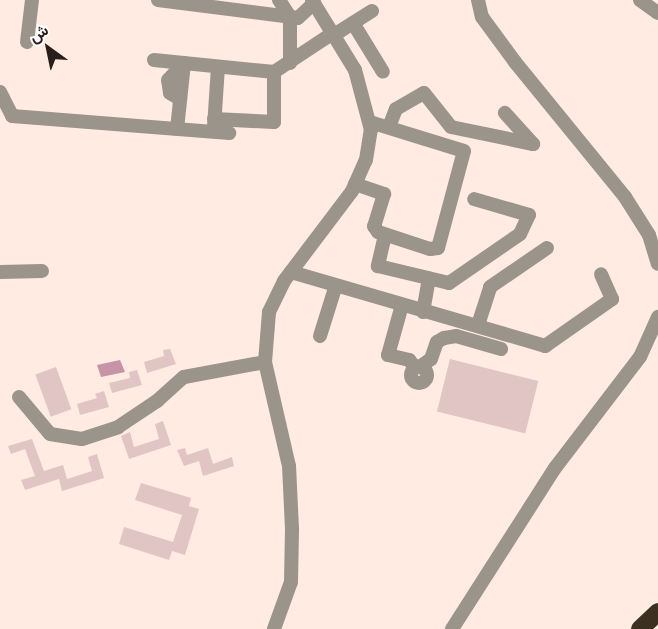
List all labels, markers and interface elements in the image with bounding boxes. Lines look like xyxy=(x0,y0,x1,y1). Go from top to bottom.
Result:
north arrow xyxy=(18,18,78,78)
text: ش xyxy=(25,19,52,47)

